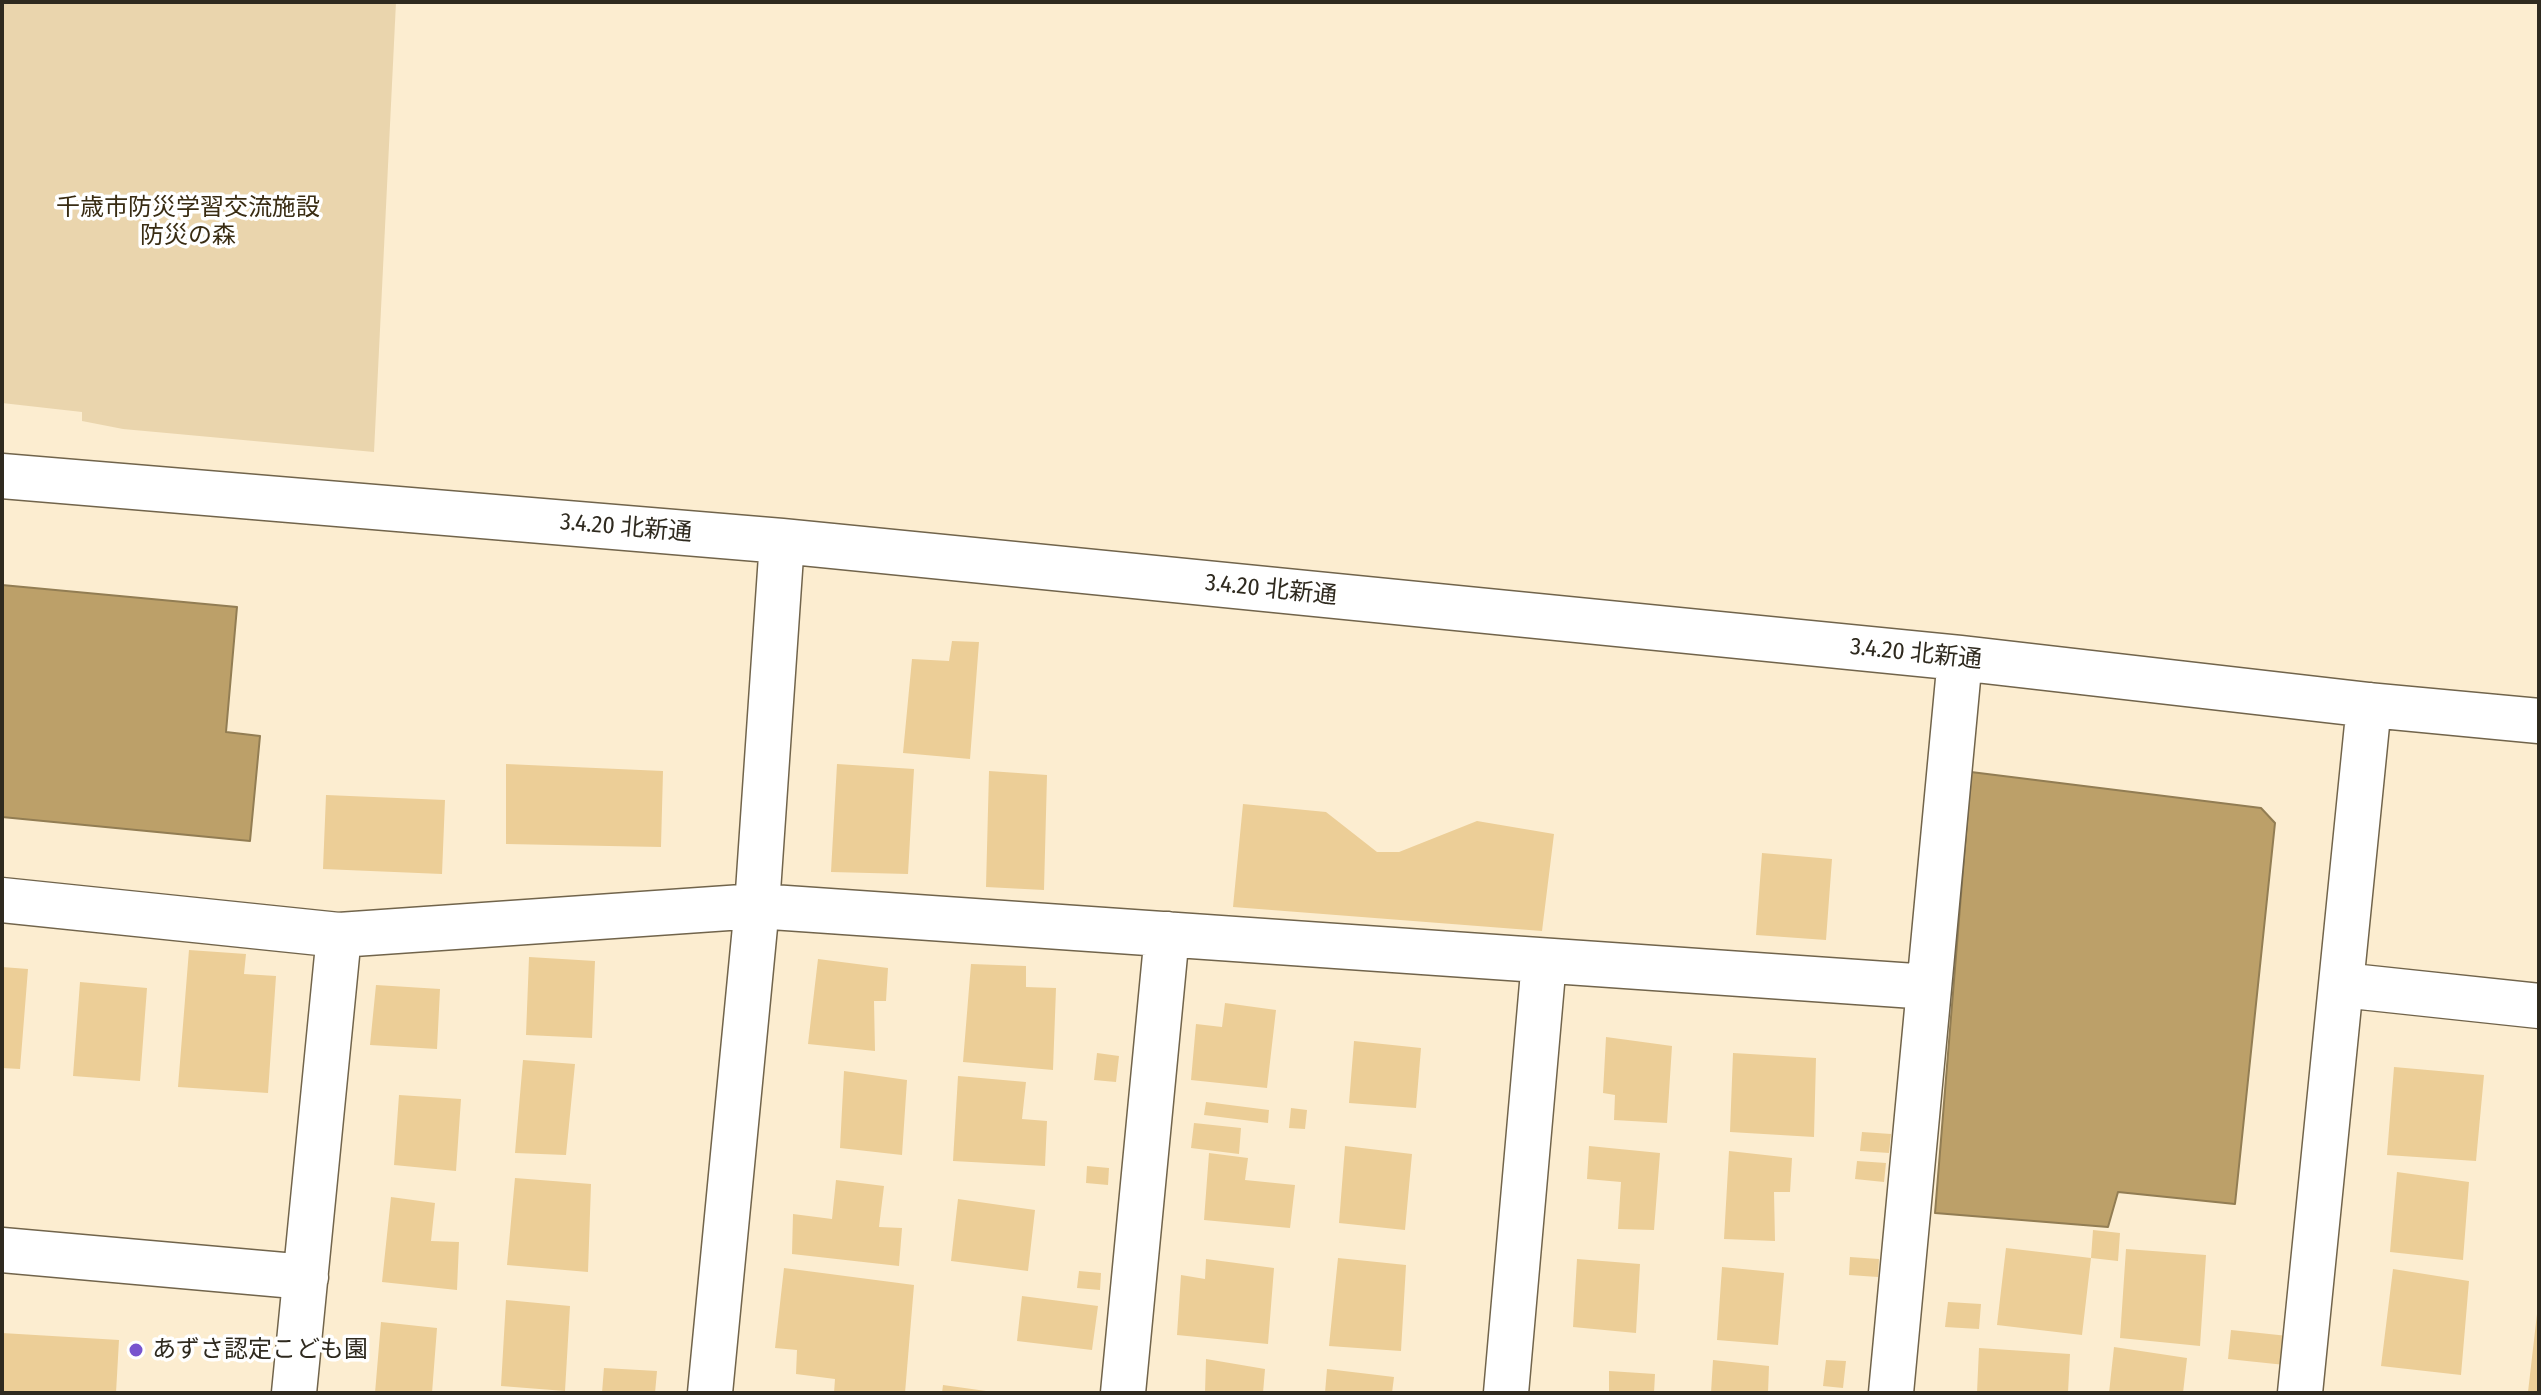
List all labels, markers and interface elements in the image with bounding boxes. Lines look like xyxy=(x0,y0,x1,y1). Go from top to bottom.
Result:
park label: 千歳市防災学習交流施設 防災の森 xyxy=(56,194,320,250)
street label: 3.4.20 北新通 xyxy=(559,508,693,548)
street label: 3.4.20 北新通 xyxy=(1204,569,1338,611)
street label: 3.4.20 北新通 xyxy=(1849,633,1983,675)
place label: あずさ認定こども園 xyxy=(152,1336,368,1364)
marker: あずさ認定こども園 xyxy=(127,1341,145,1359)

